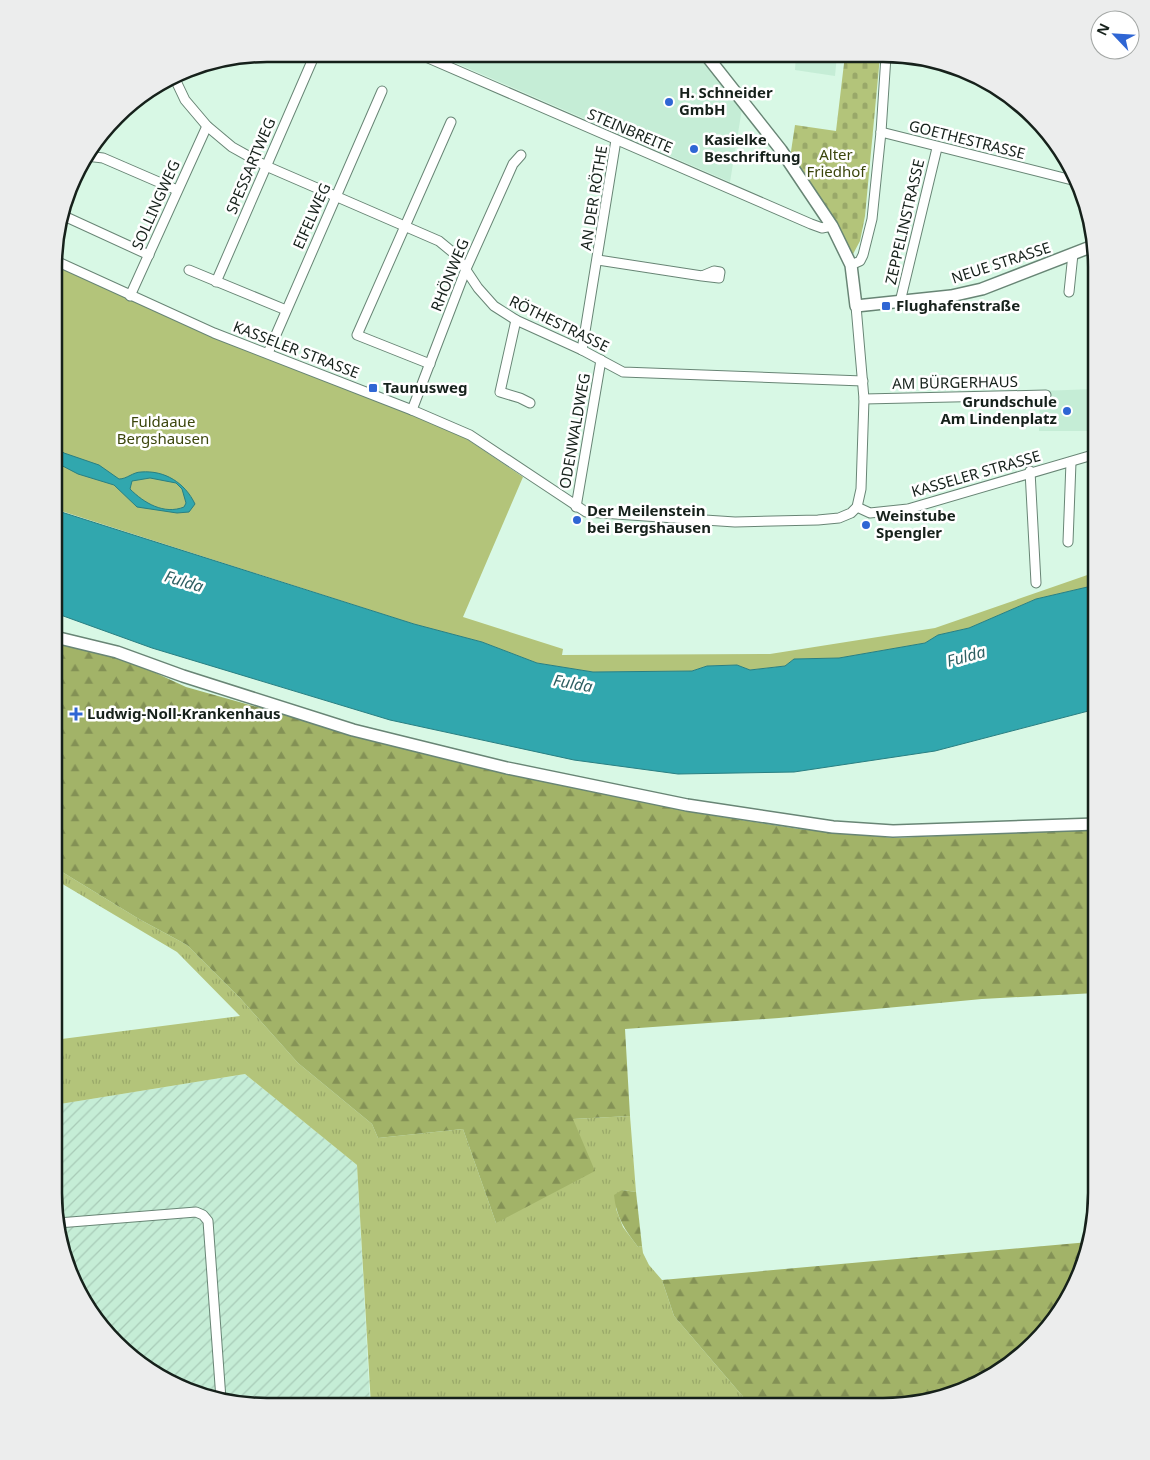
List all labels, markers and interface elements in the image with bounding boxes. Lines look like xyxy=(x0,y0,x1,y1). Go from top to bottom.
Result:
north arrow xyxy=(1090,10,1140,60)
text: N xyxy=(1092,20,1114,38)
place label: H. Schneider GmbH xyxy=(679,82,773,119)
marker: H. Schneider GmbH xyxy=(663,96,675,108)
street label: STEINBREITE xyxy=(585,103,676,157)
street label: SPESSARTWEG xyxy=(221,114,279,217)
street label: GOETHESTRASSE xyxy=(907,115,1027,163)
place label: Kasielke Beschriftung xyxy=(704,129,800,166)
marker: Kasielke Beschriftung xyxy=(688,143,700,155)
street label: AN DER RÖTHE xyxy=(575,144,611,252)
park label: Alter Friedhof xyxy=(806,144,866,181)
street label: SOLLINGWEG xyxy=(126,157,184,253)
street label: ZEPPELINSTRASSE xyxy=(880,157,928,286)
street label: EIFELWEG xyxy=(288,179,335,252)
street label: RHÖNWEG xyxy=(425,235,473,314)
street label: NEUE STRASSE xyxy=(949,237,1053,288)
street label: RÖTHESTRASSE xyxy=(506,290,613,356)
place label: Flughafenstraße xyxy=(896,295,1020,315)
marker: Flughafenstraße xyxy=(880,300,892,312)
street label: KASSELER STRASSE xyxy=(230,316,362,382)
street label: ODENWALDWEG xyxy=(554,371,594,490)
street label: AM BÜRGERHAUS xyxy=(892,371,1018,393)
place label: Taunusweg xyxy=(383,377,468,397)
marker: Taunusweg xyxy=(367,382,379,394)
place label: Grundschule Am Lindenplatz xyxy=(940,391,1057,428)
marker: Grundschule Am Lindenplatz xyxy=(1061,405,1073,417)
park label: Fuldaaue Bergshausen xyxy=(117,411,209,448)
street label: KASSELER STRASSE xyxy=(909,445,1043,501)
place label: Der Meilenstein bei Bergshausen xyxy=(587,500,711,537)
place label: Weinstube Spengler xyxy=(876,505,956,542)
marker: Der Meilenstein bei Bergshausen xyxy=(571,514,583,526)
marker: Weinstube Spengler xyxy=(860,519,872,531)
water label: Fulda xyxy=(162,565,206,597)
water label: Fulda xyxy=(944,640,988,672)
water label: Fulda xyxy=(552,669,594,697)
place label: Ludwig-Noll-Krankenhaus xyxy=(87,703,281,723)
marker: Ludwig-Noll-Krankenhaus xyxy=(69,707,83,721)

